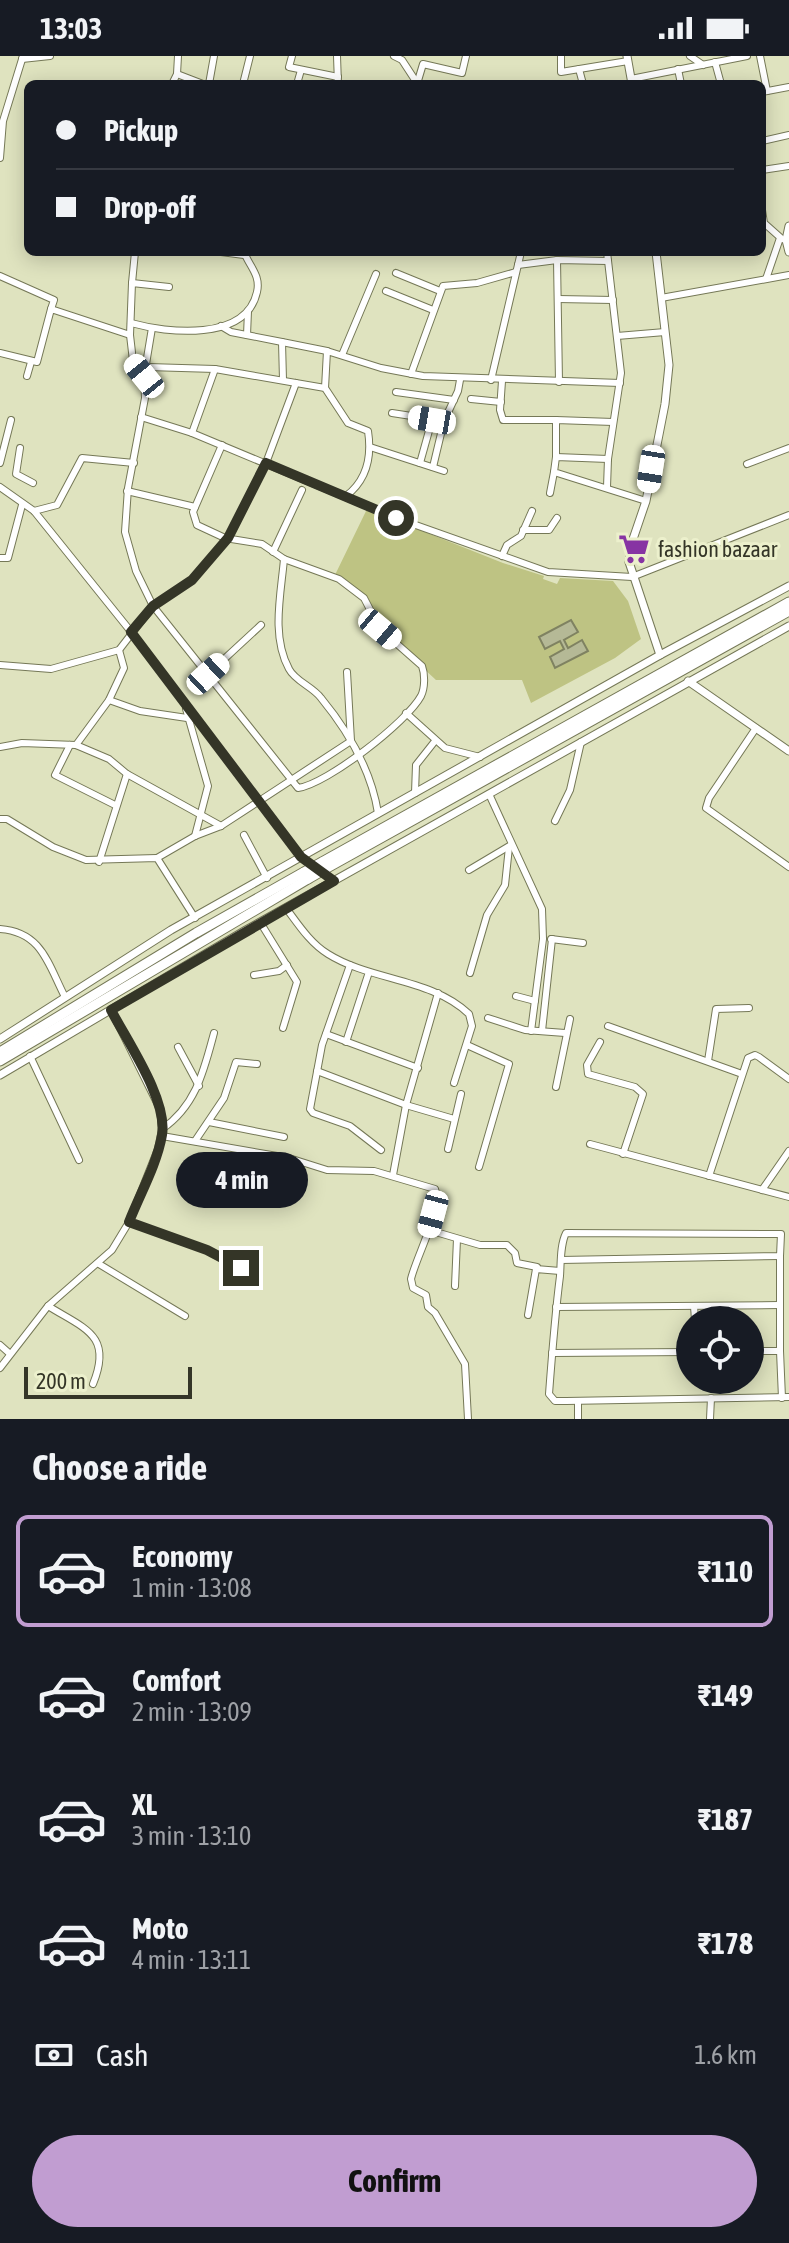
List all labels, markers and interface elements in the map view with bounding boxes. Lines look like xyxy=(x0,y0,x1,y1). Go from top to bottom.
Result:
text: 13:03 xyxy=(40,11,102,45)
text: Pickup xyxy=(104,113,178,147)
text: Drop-off xyxy=(104,190,196,224)
car xyxy=(120,350,168,402)
car xyxy=(406,404,458,436)
car xyxy=(635,443,667,495)
route start xyxy=(378,500,414,536)
supermarket icon: fashion bazaar xyxy=(617,532,651,566)
place label: fashion bazaar xyxy=(658,536,778,562)
car xyxy=(354,604,406,654)
car xyxy=(182,649,234,699)
callout: 4 min xyxy=(175,1152,307,1208)
text: 4 min xyxy=(215,1165,269,1195)
car xyxy=(415,1188,451,1240)
route end xyxy=(223,1250,259,1286)
map controls xyxy=(676,1306,764,1394)
button: locate xyxy=(676,1306,764,1394)
scale bar xyxy=(24,1363,192,1399)
text: 200 m xyxy=(36,1368,86,1394)
text: Choose a ride xyxy=(32,1446,207,1488)
icon: car xyxy=(36,1535,108,1607)
text: Economy xyxy=(132,1539,233,1573)
text: ₹110 xyxy=(698,1554,753,1588)
text: 1 min · 13:08 xyxy=(132,1573,252,1603)
icon: car xyxy=(36,1659,108,1731)
text: Comfort xyxy=(132,1663,221,1697)
text: ₹149 xyxy=(698,1678,753,1712)
text: 2 min · 13:09 xyxy=(132,1697,252,1727)
icon: car xyxy=(36,1783,108,1855)
text: XL xyxy=(132,1787,157,1821)
text: ₹187 xyxy=(698,1802,753,1836)
text: 3 min · 13:10 xyxy=(132,1821,251,1851)
icon: car xyxy=(36,1907,108,1979)
text: Moto xyxy=(132,1911,189,1945)
text: ₹178 xyxy=(698,1926,753,1960)
text: 4 min · 13:11 xyxy=(132,1945,251,1975)
icon: cash xyxy=(32,2033,76,2077)
text: Cash xyxy=(96,2038,149,2072)
text: 1.6 km xyxy=(694,2040,757,2070)
button: Confirm xyxy=(32,2135,757,2227)

